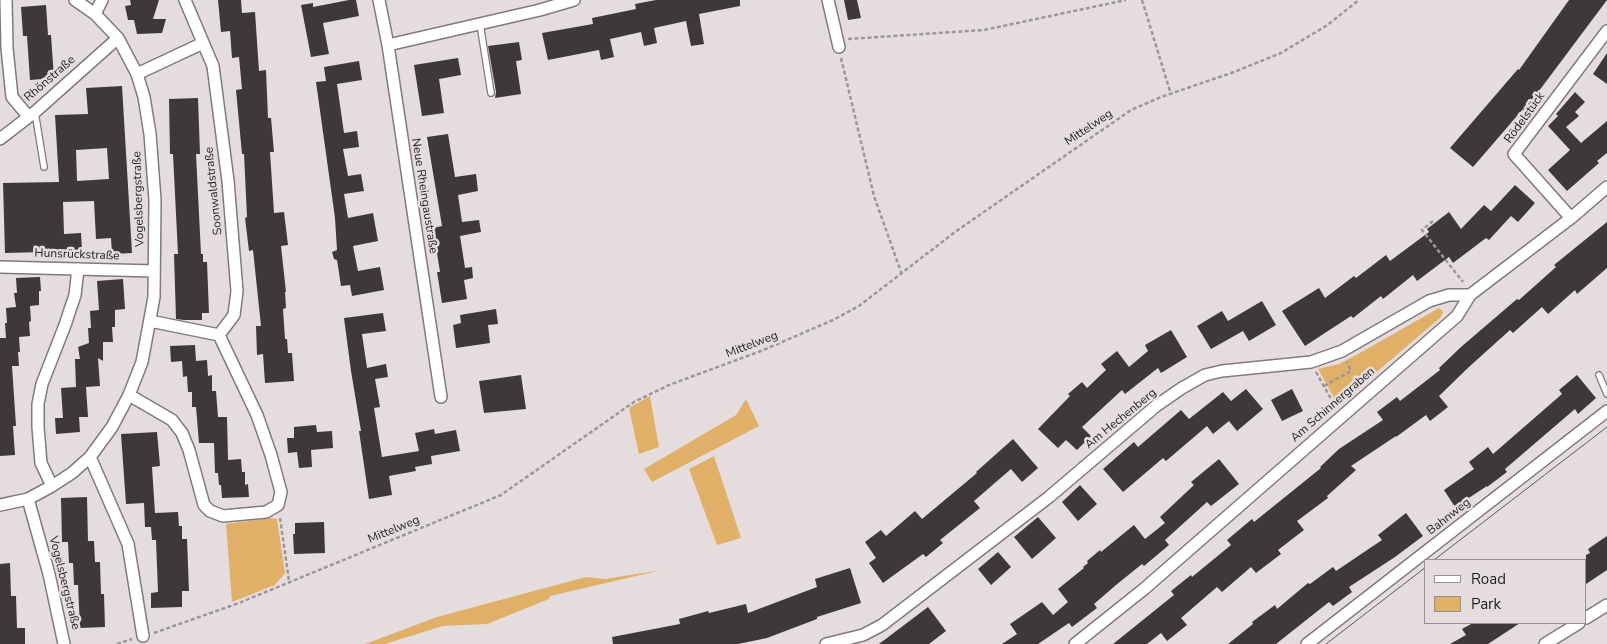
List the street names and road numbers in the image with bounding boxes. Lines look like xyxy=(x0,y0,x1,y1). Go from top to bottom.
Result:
street label: Rhönstraße xyxy=(22,53,78,105)
street label: Rödelstück xyxy=(1502,90,1548,146)
street label: Mittelweg xyxy=(1062,107,1116,149)
street label: Neue Rheingaustraße xyxy=(408,137,440,255)
street label: Soonwaldstraße xyxy=(202,146,226,236)
street label: Vogelsbergstraße xyxy=(130,151,148,247)
street label: Hunsrückstraße xyxy=(34,246,120,264)
street label: Mittelweg xyxy=(724,329,780,361)
street label: Am Schinnergraben xyxy=(1288,365,1378,445)
street label: Am Hechenberg xyxy=(1082,386,1160,452)
street label: Bahnweg xyxy=(1424,495,1474,539)
street label: Mittelweg xyxy=(366,513,422,547)
street label: Vogelsbergstraße xyxy=(45,535,83,631)

